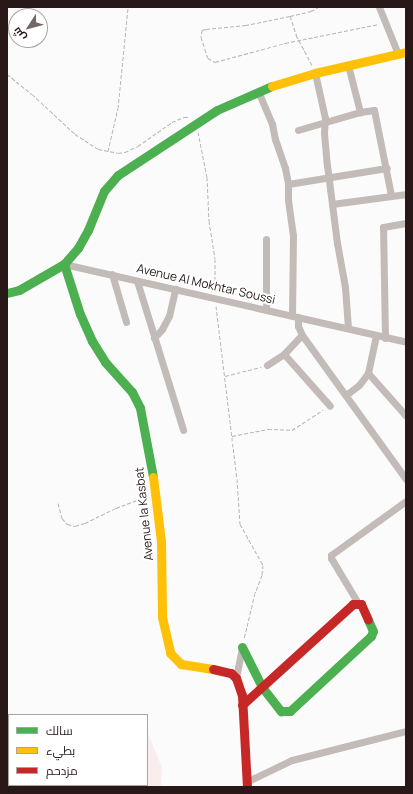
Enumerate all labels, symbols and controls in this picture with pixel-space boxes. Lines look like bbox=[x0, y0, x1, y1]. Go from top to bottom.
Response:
north arrow bbox=[8, 8, 48, 48]
text: ش bbox=[8, 25, 29, 45]
street label: Avenue Al Mokhtar Soussi bbox=[135, 261, 277, 307]
street label: Avenue la Kasbat bbox=[132, 466, 156, 562]
legend bbox=[8, 714, 148, 786]
text: سالك bbox=[46, 722, 73, 739]
text: بطيء bbox=[46, 742, 75, 759]
text: مزدحم bbox=[46, 762, 78, 779]

